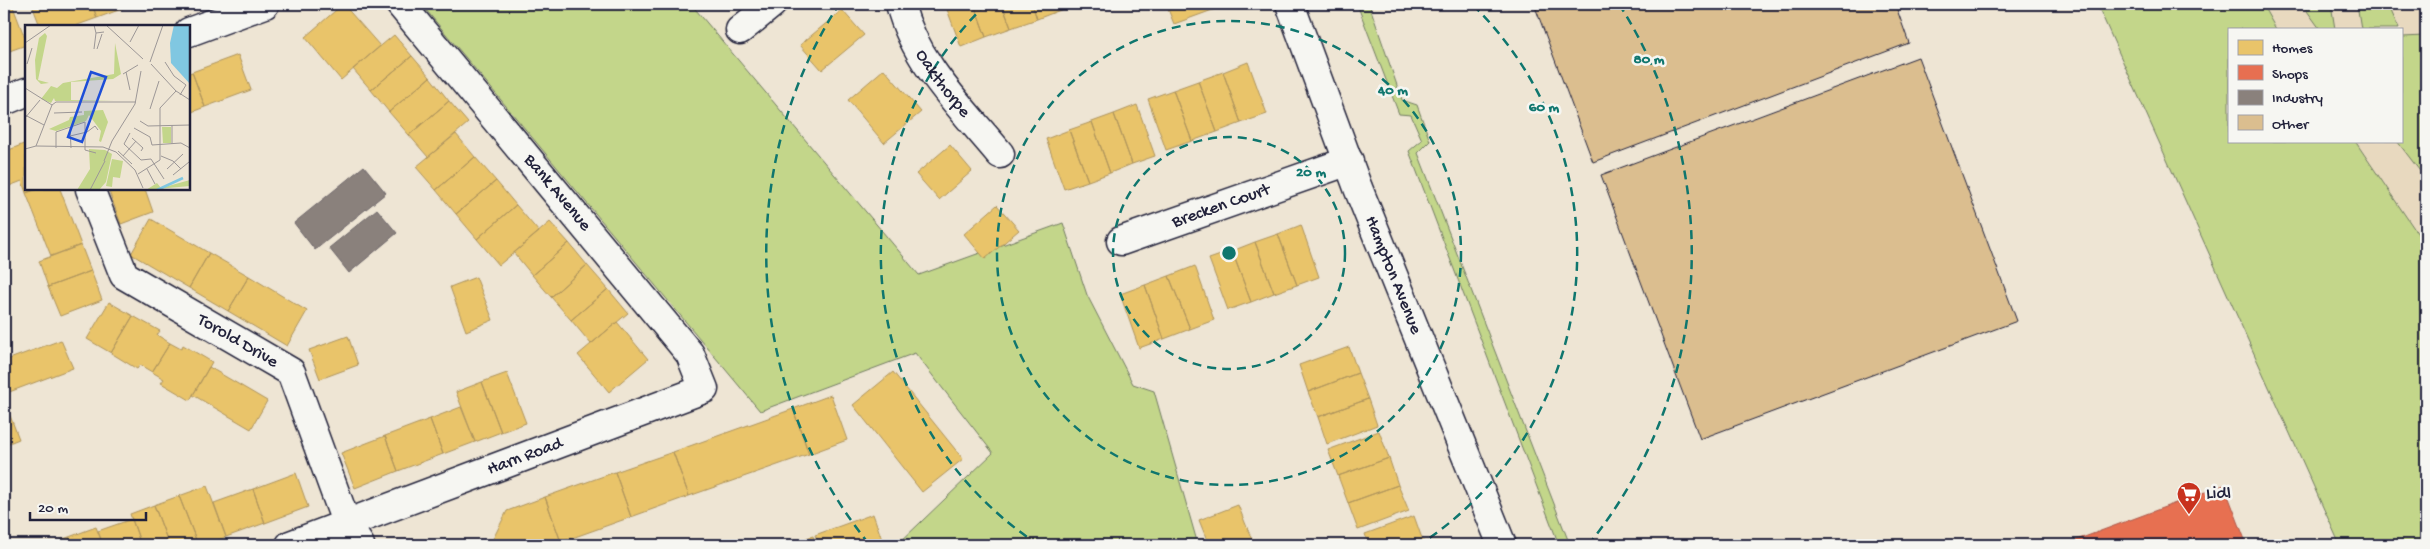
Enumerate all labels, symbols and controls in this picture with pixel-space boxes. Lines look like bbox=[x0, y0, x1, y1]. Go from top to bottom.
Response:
inset map bbox=[25, 25, 190, 190]
legend bbox=[2228, 28, 2402, 142]
text: Homes bbox=[2272, 40, 2313, 58]
street label: Oakthorpe bbox=[910, 46, 975, 123]
text: 80 m bbox=[1634, 51, 1665, 69]
text: Shops bbox=[2272, 66, 2308, 84]
text: 40 m bbox=[1377, 82, 1408, 100]
text: Industry bbox=[2272, 90, 2324, 108]
text: 60 m bbox=[1529, 99, 1560, 117]
text: Other bbox=[2272, 116, 2310, 134]
street label: Bank Avenue bbox=[518, 149, 596, 236]
text: 20 m bbox=[1296, 164, 1326, 182]
street label: Brecken Court bbox=[1168, 178, 1274, 233]
street label: Hampton Avenue bbox=[1360, 213, 1427, 338]
centre of rings bbox=[1220, 244, 1238, 262]
street label: Torold Drive bbox=[193, 309, 283, 373]
street label: Harn Road bbox=[484, 432, 567, 480]
supermarket icon: Lidl bbox=[2176, 481, 2202, 515]
place label: Lidl bbox=[2206, 484, 2231, 505]
scale bar bbox=[30, 489, 146, 521]
text: 20 m bbox=[38, 500, 68, 518]

